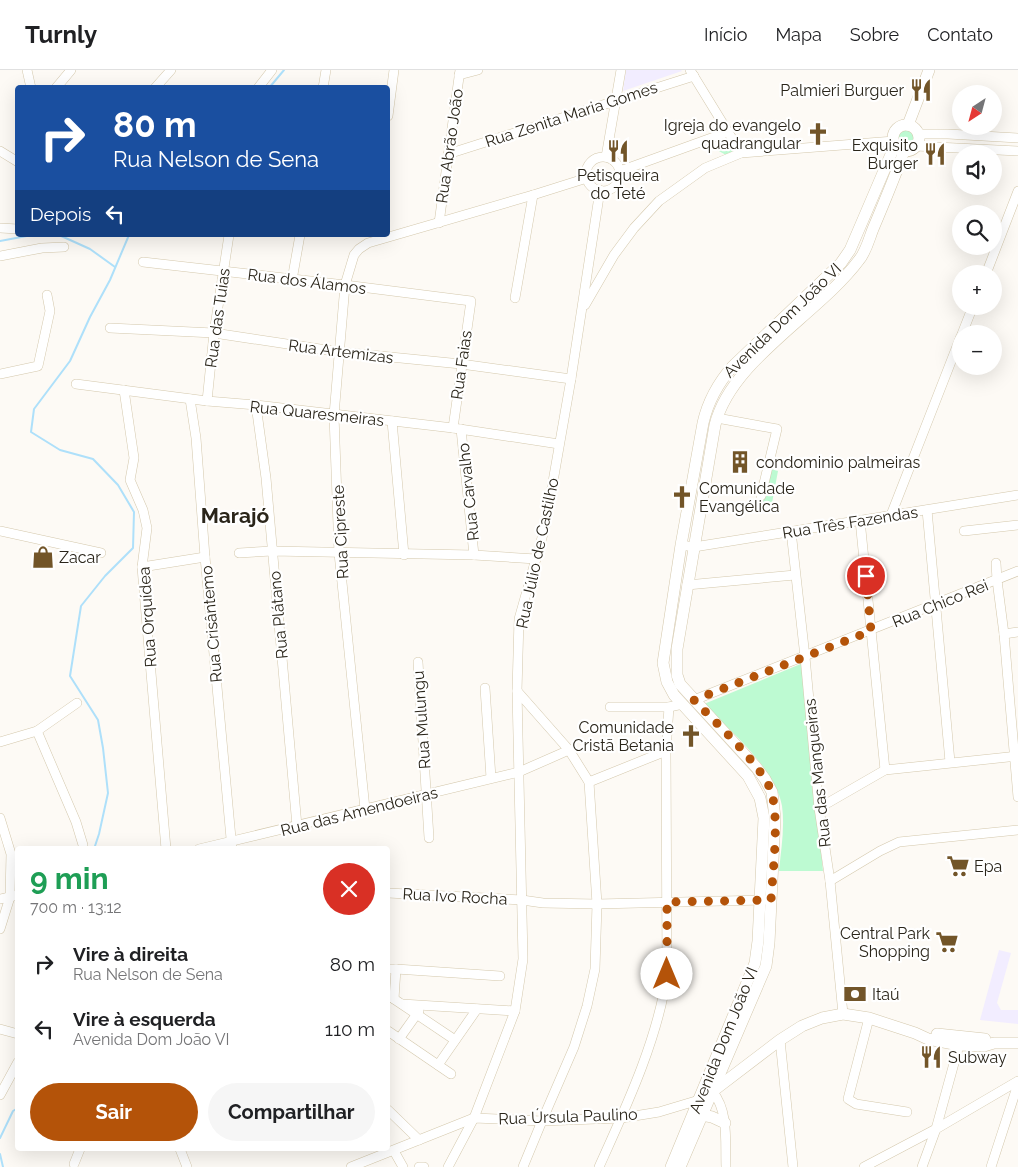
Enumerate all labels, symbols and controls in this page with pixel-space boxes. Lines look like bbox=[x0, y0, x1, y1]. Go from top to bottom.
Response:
text: Turnly bbox=[25, 20, 97, 49]
text: Início bbox=[704, 24, 747, 45]
text: Mapa bbox=[775, 24, 822, 45]
text: Sobre bbox=[850, 24, 899, 45]
text: Contato bbox=[927, 24, 993, 45]
restaurant icon: Palmieri Burguer bbox=[908, 77, 934, 103]
street label: Rua Zenita Maria Gomes bbox=[483, 78, 660, 151]
place label: Palmieri Burguer bbox=[780, 81, 904, 100]
north arrow bbox=[952, 85, 1002, 135]
map controls bbox=[952, 85, 1002, 375]
street label: Rua Abrão João bbox=[432, 88, 467, 205]
text: 80 m bbox=[113, 104, 197, 145]
icon: right bbox=[30, 105, 95, 170]
place label: Igreja do evangelo quadrangular bbox=[664, 116, 801, 153]
church icon: Igreja do evangelo quadrangular bbox=[805, 121, 831, 147]
place label: Exquisito Burger bbox=[852, 136, 918, 173]
restaurant icon: Petisqueira do Teté bbox=[605, 138, 631, 164]
restaurant icon: Exquisito Burger bbox=[922, 141, 948, 167]
button: sound bbox=[952, 145, 1002, 195]
text: Rua Nelson de Sena bbox=[113, 146, 319, 172]
place label: Petisqueira do Teté bbox=[577, 166, 659, 203]
icon: left bbox=[101, 200, 129, 228]
text: Depois bbox=[30, 203, 91, 225]
button: search bbox=[952, 205, 1002, 255]
street label: Avenida Dom João VI bbox=[719, 259, 845, 382]
street label: Rua dos Álamos bbox=[247, 264, 368, 298]
button: + bbox=[952, 265, 1002, 315]
street label: Rua das Tuias bbox=[201, 267, 234, 369]
button: − bbox=[952, 325, 1002, 375]
street label: Rua Faias bbox=[447, 329, 476, 401]
street label: Rua Artemizas bbox=[287, 336, 395, 367]
street label: Rua Quaresmeiras bbox=[249, 397, 385, 430]
street label: Rua Carvalho bbox=[454, 442, 483, 542]
building icon: condominio palmeiras bbox=[727, 449, 753, 475]
place label: condominio palmeiras bbox=[756, 453, 920, 472]
street label: Rua Júlio de Castilho bbox=[512, 476, 563, 630]
place label: Comunidade Evangélica bbox=[699, 479, 795, 516]
church icon: Comunidade Evangélica bbox=[669, 484, 695, 510]
street label: Rua Cipreste bbox=[329, 485, 352, 579]
street label: Rua Três Fazendas bbox=[781, 502, 919, 543]
district label: Marajó bbox=[201, 503, 269, 528]
shop icon: Zacar bbox=[30, 544, 56, 570]
place label: Zacar bbox=[59, 548, 101, 567]
pin bbox=[845, 555, 887, 597]
icon: arrive bbox=[852, 562, 880, 590]
street label: Rua Crisântemo bbox=[197, 565, 226, 683]
street label: Rua Orquídea bbox=[135, 566, 160, 668]
street label: Rua Plátano bbox=[265, 570, 292, 660]
street label: Rua Chico Rei bbox=[889, 576, 991, 631]
street label: Rua Mulungu bbox=[409, 670, 434, 770]
street label: Rua das Mangueiras bbox=[800, 697, 835, 848]
place label: Comunidade Cristã Betania bbox=[572, 718, 674, 755]
church icon: Comunidade Cristã Betania bbox=[678, 723, 704, 749]
street label: Rua das Amendoeiras bbox=[279, 783, 440, 840]
supermarket icon: Epa bbox=[945, 853, 971, 879]
place label: Epa bbox=[974, 857, 1002, 876]
text: 9 min bbox=[30, 861, 109, 896]
button: close bbox=[323, 863, 375, 915]
street label: Rua Ivo Rocha bbox=[402, 884, 508, 909]
text: 700 m · 13:12 bbox=[30, 898, 122, 917]
place label: Central Park Shopping bbox=[840, 924, 931, 961]
supermarket icon: Central Park Shopping bbox=[934, 929, 960, 955]
text: Vire à direita bbox=[73, 943, 188, 965]
position arrow bbox=[640, 947, 692, 999]
icon: right bbox=[30, 950, 58, 978]
text: 80 m bbox=[330, 953, 375, 975]
street label: Avenida Dom João VI bbox=[685, 964, 762, 1116]
text: Rua Nelson de Sena bbox=[73, 965, 223, 984]
bank icon: Itaú bbox=[842, 981, 868, 1007]
place label: Itaú bbox=[872, 985, 899, 1004]
text: Vire à esquerda bbox=[73, 1008, 216, 1030]
icon: left bbox=[30, 1015, 58, 1043]
text: 110 m bbox=[325, 1018, 375, 1040]
text: Avenida Dom João VI bbox=[73, 1030, 230, 1049]
restaurant icon: Subway bbox=[918, 1044, 944, 1070]
place label: Subway bbox=[948, 1048, 1007, 1067]
button: Sair bbox=[30, 1083, 198, 1141]
button: Compartilhar bbox=[208, 1083, 375, 1141]
street label: Rua Úrsula Paulino bbox=[498, 1104, 638, 1128]

